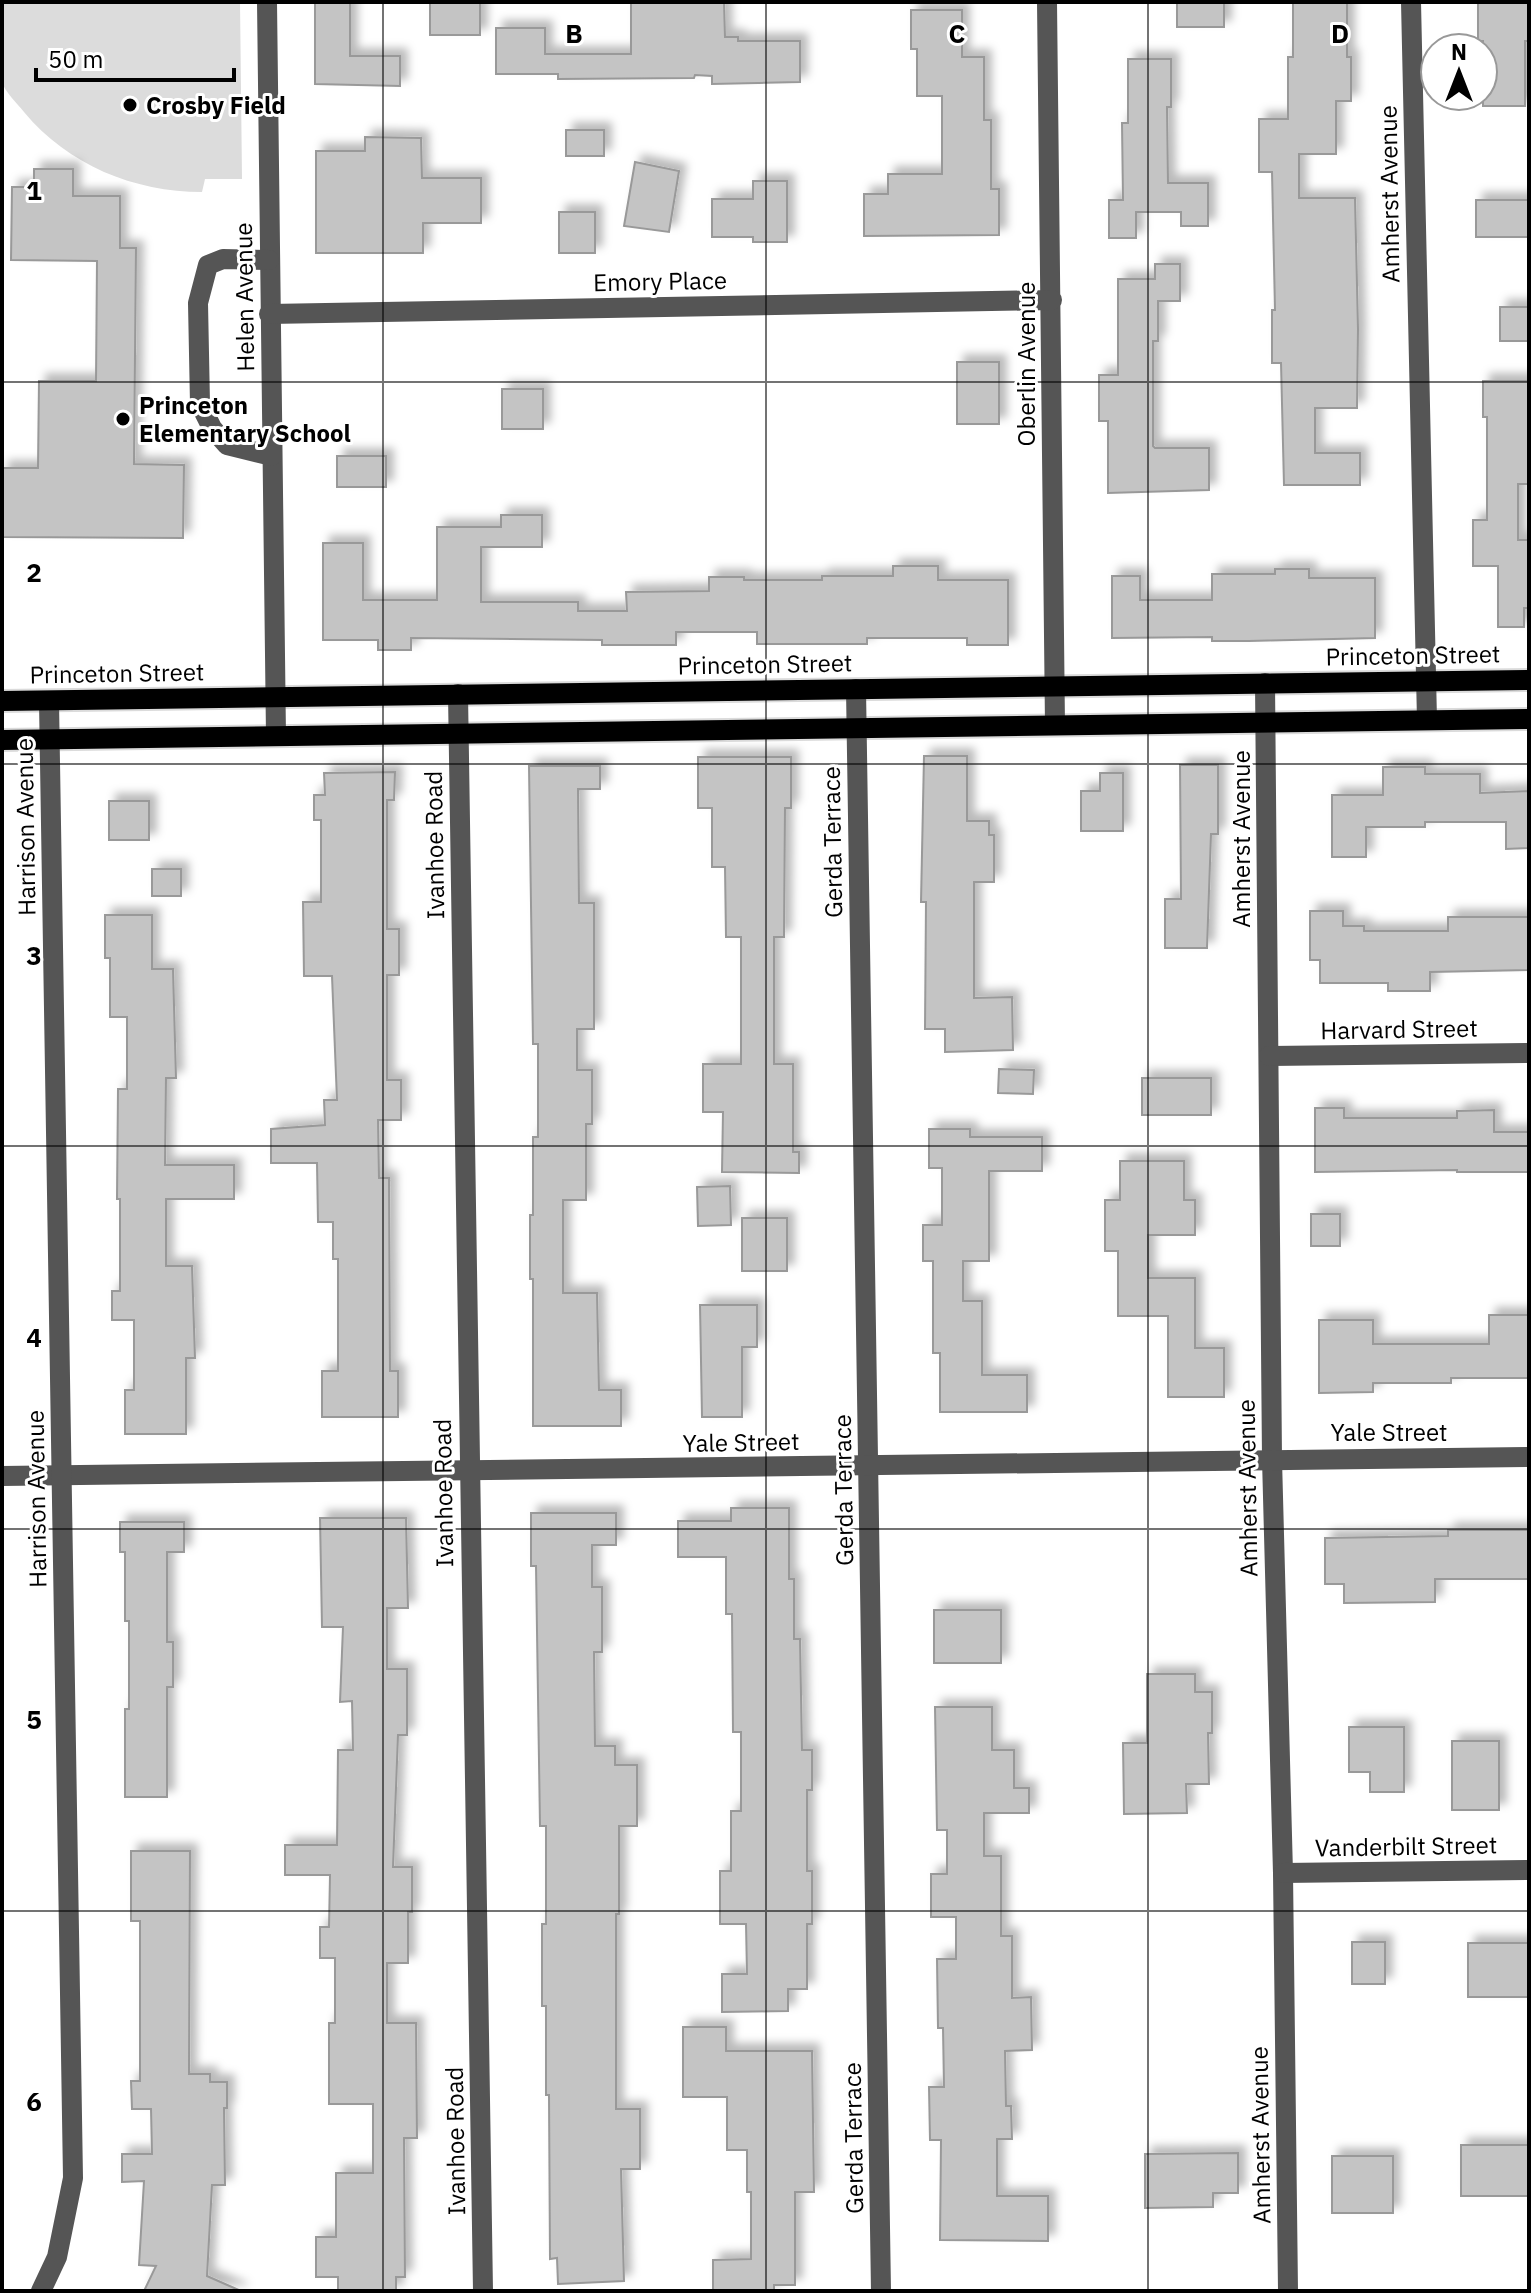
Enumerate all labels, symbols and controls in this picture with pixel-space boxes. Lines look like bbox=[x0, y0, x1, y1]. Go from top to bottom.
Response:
text: B bbox=[565, 16, 583, 50]
text: C bbox=[949, 16, 966, 50]
text: D bbox=[1331, 16, 1349, 50]
scale bar bbox=[36, 32, 234, 82]
north arrow bbox=[1419, 32, 1499, 112]
text: N bbox=[1451, 37, 1467, 66]
text: 50 m bbox=[48, 43, 103, 75]
place label: Crosby Field bbox=[146, 89, 286, 121]
marker: Crosby Field bbox=[121, 96, 139, 114]
street label: Amherst Avenue bbox=[1371, 105, 1407, 283]
text: 1 bbox=[26, 173, 42, 207]
street label: Helen Avenue bbox=[227, 222, 261, 372]
street label: Emory Place bbox=[593, 264, 727, 298]
street label: Oberlin Avenue bbox=[1010, 282, 1042, 446]
place label: Princeton Elementary School bbox=[139, 389, 351, 449]
marker: Princeton Elementary School bbox=[114, 410, 132, 428]
text: 2 bbox=[26, 555, 42, 589]
street label: Princeton Street bbox=[1325, 637, 1501, 673]
street label: Princeton Street bbox=[677, 646, 853, 682]
street label: Princeton Street bbox=[29, 655, 205, 691]
street label: Harrison Avenue bbox=[7, 738, 43, 916]
street label: Amherst Avenue bbox=[1225, 750, 1257, 928]
street label: Gerda Terrace bbox=[815, 766, 849, 918]
street label: Ivanhoe Road bbox=[417, 770, 451, 920]
text: 3 bbox=[26, 938, 42, 972]
street label: Harvard Street bbox=[1320, 1012, 1478, 1046]
text: 4 bbox=[26, 1320, 42, 1354]
street label: Amherst Avenue bbox=[1229, 1399, 1265, 1577]
street label: Harrison Avenue bbox=[18, 1410, 54, 1588]
street label: Gerda Terrace bbox=[826, 1414, 860, 1566]
street label: Yale Street bbox=[1330, 1416, 1448, 1448]
street label: Ivanhoe Road bbox=[426, 1418, 460, 1568]
street label: Yale Street bbox=[682, 1425, 800, 1459]
text: 5 bbox=[26, 1702, 42, 1736]
street label: Vanderbilt Street bbox=[1314, 1828, 1498, 1864]
street label: Amherst Avenue bbox=[1242, 2046, 1278, 2224]
street label: Gerda Terrace bbox=[836, 2062, 870, 2214]
street label: Ivanhoe Road bbox=[438, 2066, 472, 2216]
text: 6 bbox=[26, 2084, 42, 2118]

